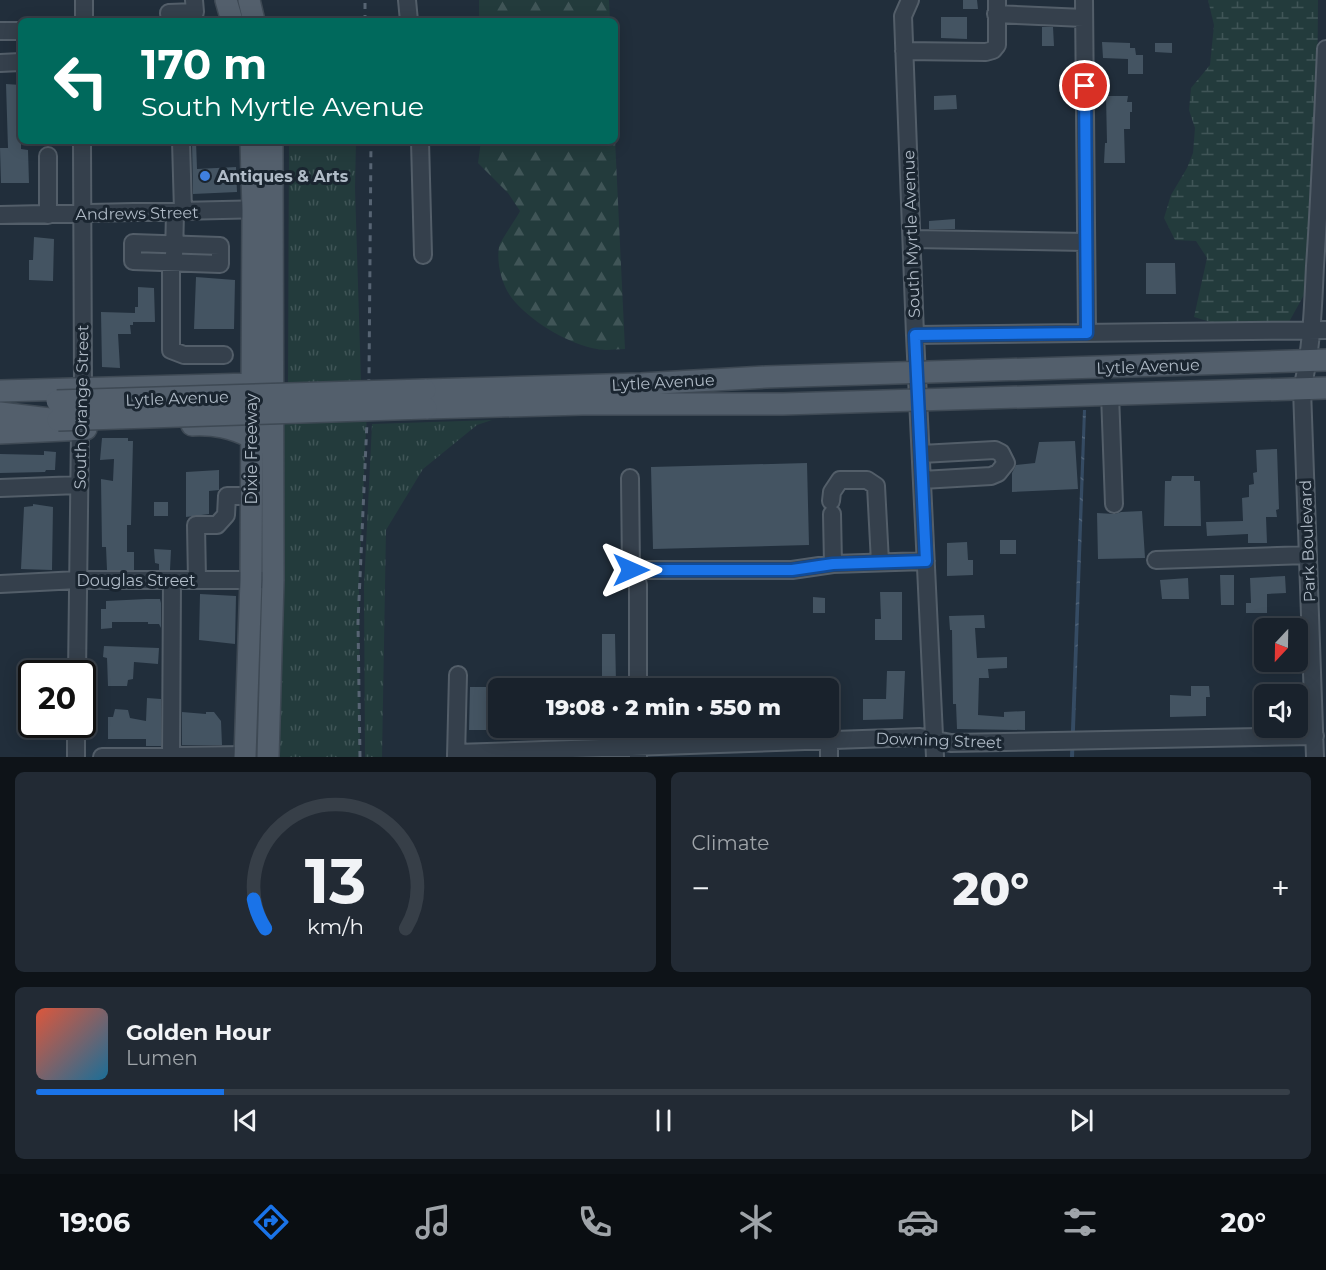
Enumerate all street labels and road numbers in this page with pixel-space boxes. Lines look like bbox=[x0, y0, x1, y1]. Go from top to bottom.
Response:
street label: South Myrtle Avenue bbox=[899, 150, 924, 318]
street label: Andrews Street bbox=[75, 203, 199, 224]
street label: South Orange Street bbox=[71, 324, 92, 490]
street label: Lytle Avenue bbox=[1096, 355, 1200, 378]
street label: Lytle Avenue bbox=[611, 370, 715, 395]
street label: Lytle Avenue bbox=[125, 387, 229, 410]
street label: Dixie Freeway bbox=[242, 393, 261, 505]
street label: Park Boulevard bbox=[1296, 480, 1319, 602]
street label: Douglas Street bbox=[76, 571, 196, 590]
street label: Downing Street bbox=[875, 729, 1003, 752]

